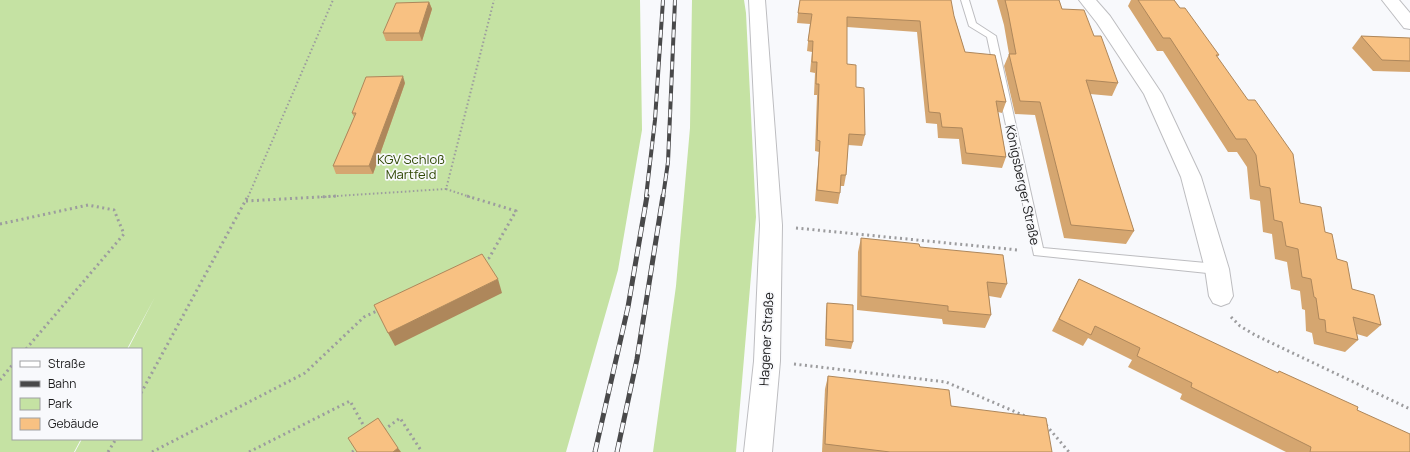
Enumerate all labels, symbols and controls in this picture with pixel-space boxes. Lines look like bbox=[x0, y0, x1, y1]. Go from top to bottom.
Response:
street label: Königsberger Straße bbox=[1001, 123, 1045, 247]
park label: KGV Schloß Martfeld bbox=[377, 150, 445, 183]
street label: Hagener Straße bbox=[755, 291, 777, 386]
legend bbox=[12, 348, 142, 440]
text: Straße bbox=[48, 355, 85, 372]
text: Bahn bbox=[48, 375, 76, 392]
text: Park bbox=[48, 395, 73, 412]
text: Gebäude bbox=[48, 415, 99, 432]

